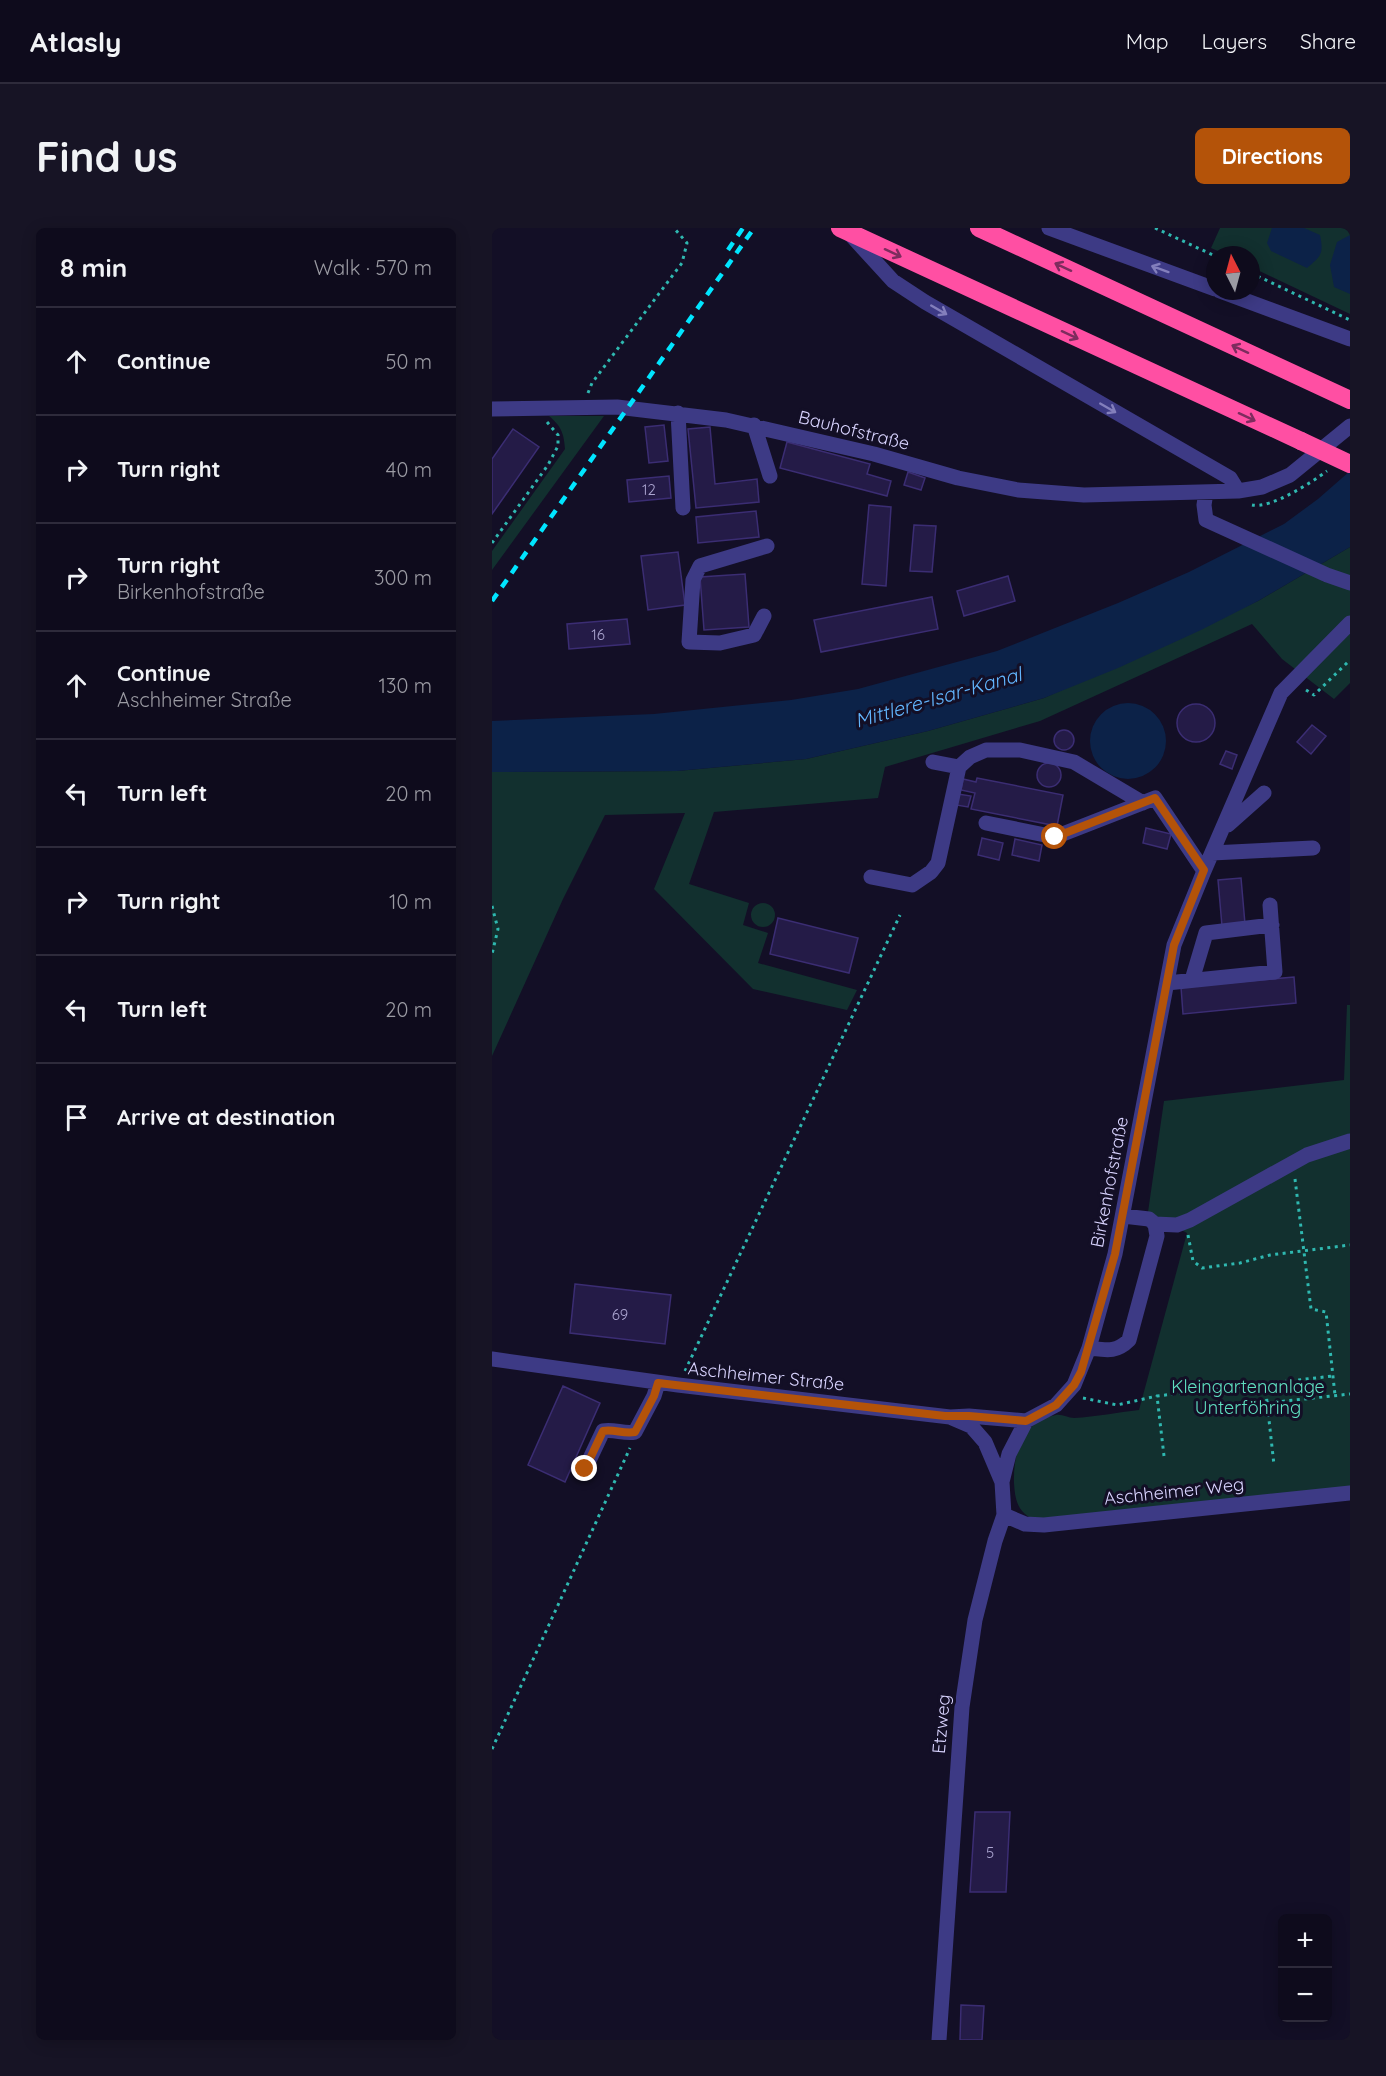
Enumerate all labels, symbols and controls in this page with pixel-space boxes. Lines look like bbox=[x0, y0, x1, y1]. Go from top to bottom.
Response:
text: Atlasly bbox=[30, 24, 121, 59]
text: Map bbox=[1126, 28, 1169, 54]
text: Layers bbox=[1202, 28, 1267, 54]
text: Share bbox=[1300, 28, 1356, 54]
button: Directions bbox=[1195, 128, 1350, 184]
text: Find us bbox=[36, 130, 178, 183]
north arrow bbox=[1206, 246, 1260, 300]
one-way arrow bbox=[884, 248, 902, 260]
text: 8 min bbox=[60, 251, 127, 284]
text: Walk · 570 m bbox=[314, 255, 432, 280]
one-way arrow bbox=[1054, 260, 1072, 272]
one-way arrow bbox=[1151, 263, 1170, 274]
one-way arrow bbox=[930, 304, 947, 316]
one-way arrow bbox=[1061, 330, 1079, 342]
one-way arrow bbox=[1231, 342, 1249, 354]
icon: ahead bbox=[60, 345, 93, 378]
text: Continue bbox=[117, 347, 211, 375]
text: 50 m bbox=[386, 349, 432, 374]
one-way arrow bbox=[1099, 402, 1116, 414]
street label: Bauhofstraße bbox=[796, 405, 912, 455]
one-way arrow bbox=[1238, 411, 1256, 423]
icon: right bbox=[60, 453, 93, 486]
text: Turn right bbox=[117, 455, 221, 483]
text: 40 m bbox=[386, 457, 432, 482]
house number: 12 bbox=[642, 480, 656, 499]
text: Turn right bbox=[117, 551, 221, 579]
icon: right bbox=[60, 561, 93, 594]
text: 300 m bbox=[374, 565, 432, 590]
text: Birkenhofstraße bbox=[117, 579, 265, 604]
house number: 16 bbox=[591, 625, 605, 644]
text: Continue bbox=[117, 659, 211, 687]
water label: Mittlere-Isar-Kanal bbox=[852, 661, 1027, 733]
icon: ahead bbox=[60, 669, 93, 702]
text: 130 m bbox=[379, 673, 432, 698]
text: Aschheimer Straße bbox=[117, 687, 292, 712]
icon: left bbox=[60, 777, 93, 810]
text: Turn left bbox=[117, 779, 207, 807]
text: 20 m bbox=[385, 781, 432, 806]
route start bbox=[1041, 823, 1067, 849]
icon: right bbox=[60, 885, 93, 918]
text: Turn right bbox=[117, 887, 221, 915]
text: 10 m bbox=[389, 889, 432, 914]
icon: left bbox=[60, 993, 93, 1026]
text: Turn left bbox=[117, 995, 207, 1023]
text: 20 m bbox=[385, 997, 432, 1022]
icon: arrive bbox=[60, 1101, 93, 1134]
text: Arrive at destination bbox=[117, 1103, 335, 1131]
street label: Birkenhofstraße bbox=[1085, 1114, 1133, 1250]
house number: 69 bbox=[612, 1305, 628, 1324]
street label: Aschheimer Straße bbox=[687, 1356, 845, 1396]
park label: Kleingartenanlage Unterföhring bbox=[1171, 1375, 1325, 1419]
route end bbox=[571, 1455, 597, 1481]
street label: Aschheimer Weg bbox=[1103, 1472, 1245, 1510]
street label: Etzweg bbox=[927, 1693, 955, 1755]
house number: 5 bbox=[986, 1843, 994, 1862]
map controls bbox=[1278, 1914, 1332, 2022]
button: + bbox=[1278, 1914, 1332, 1968]
button: − bbox=[1278, 1968, 1332, 2022]

